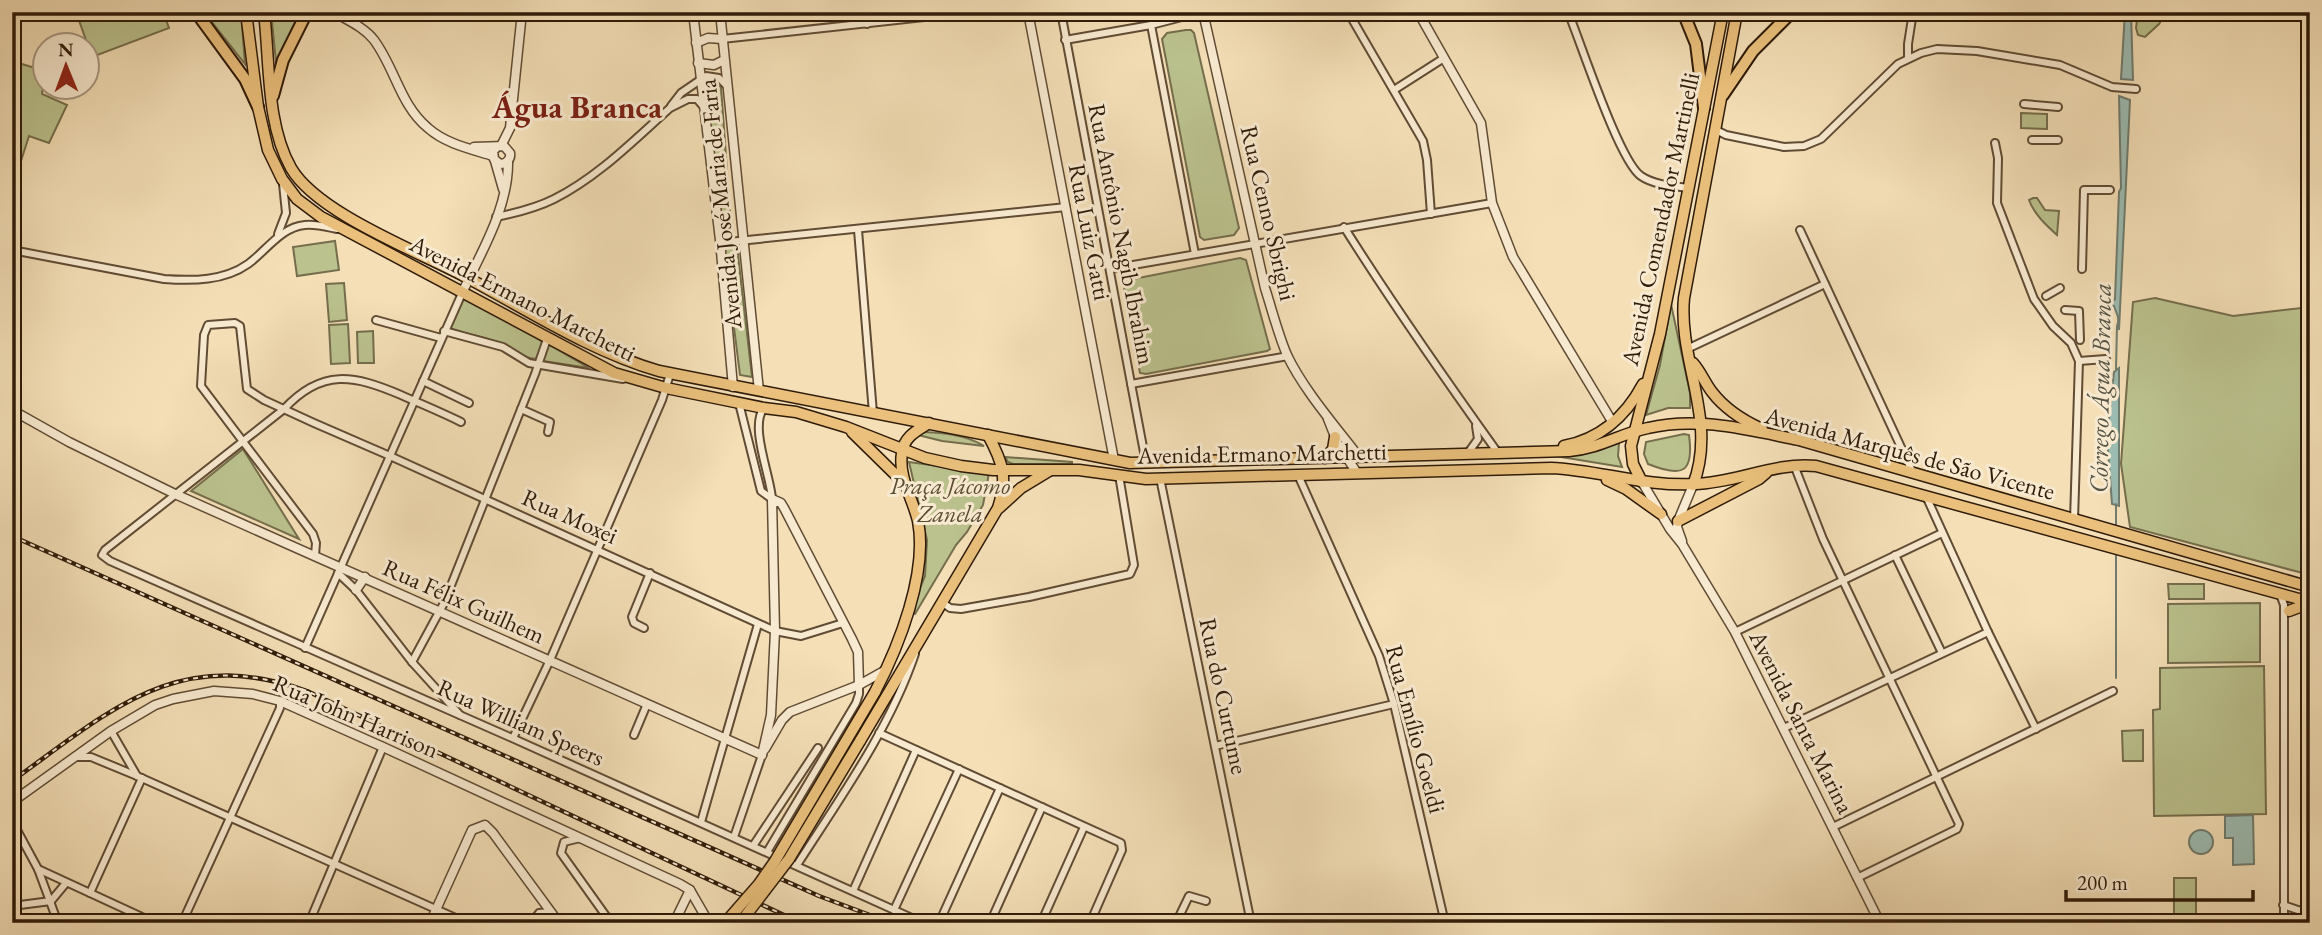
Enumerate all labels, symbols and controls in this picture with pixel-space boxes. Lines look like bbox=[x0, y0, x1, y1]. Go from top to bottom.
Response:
north arrow bbox=[32, 32, 102, 102]
text: N bbox=[58, 37, 74, 62]
street label: Avenida Comendador Martinelli bbox=[1614, 69, 1706, 369]
street label: Avenida José Maria de Faria bbox=[691, 77, 749, 331]
district label: Água Branca bbox=[491, 86, 663, 128]
street label: Rua Antônio Nagib Ibrahim bbox=[1081, 101, 1163, 367]
street label: Rua Cenno Sbrighi bbox=[1234, 122, 1304, 304]
street label: Rua Luiz Gatti bbox=[1062, 161, 1118, 303]
street label: Avenida Ermano Marchetti bbox=[404, 227, 641, 369]
water label: Córrego Água Branca bbox=[2081, 283, 2119, 493]
street label: Avenida Marquês de São Vicente bbox=[1761, 399, 2058, 507]
street label: Avenida Ermano Marchetti bbox=[1136, 435, 1387, 471]
park label: Praça Jácomo Zanela bbox=[890, 470, 1010, 529]
street label: Rua Moxei bbox=[517, 481, 623, 551]
street label: Rua Félix Guilhem bbox=[378, 551, 550, 651]
street label: Rua do Curtume bbox=[1192, 615, 1256, 777]
street label: Avenida Santa Marina bbox=[1742, 624, 1862, 819]
street label: Rua Emílio Goeldi bbox=[1379, 641, 1453, 817]
street label: Rua John Harrison bbox=[269, 667, 444, 765]
street label: Rua William Speers bbox=[433, 671, 609, 773]
scale bar bbox=[2066, 858, 2254, 902]
text: 200 m bbox=[2077, 869, 2128, 896]

